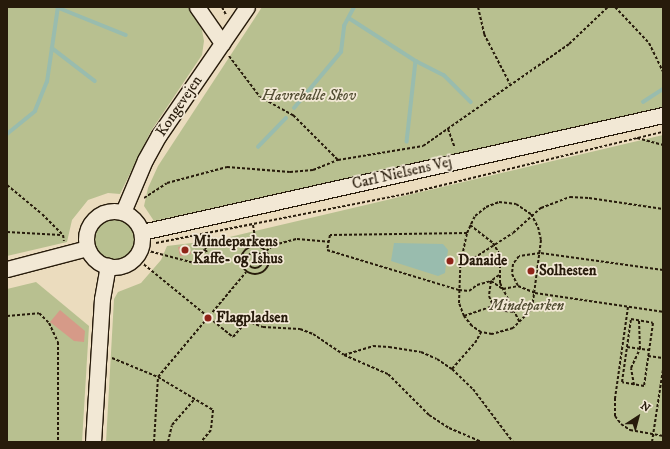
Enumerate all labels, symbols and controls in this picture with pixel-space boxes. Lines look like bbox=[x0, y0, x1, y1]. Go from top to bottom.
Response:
street label: Kongevejen bbox=[152, 72, 206, 140]
park label: Havreballe Skov bbox=[262, 87, 356, 105]
street label: Carl Nielsens Vej bbox=[350, 153, 454, 193]
place label: Mindeparkens Kaffe- og Ishus bbox=[193, 232, 283, 267]
marker: Mindeparkens Kaffe- og Ishus bbox=[180, 245, 190, 255]
place label: Danaide bbox=[458, 252, 507, 270]
marker: Danaide bbox=[445, 256, 455, 266]
place label: Solhesten bbox=[539, 262, 596, 280]
marker: Solhesten bbox=[526, 266, 536, 276]
park label: Mindeparken bbox=[490, 297, 564, 315]
place label: Flagpladsen bbox=[216, 309, 288, 327]
marker: Flagpladsen bbox=[203, 313, 213, 323]
north arrow bbox=[618, 397, 658, 437]
text: N bbox=[637, 399, 653, 416]

